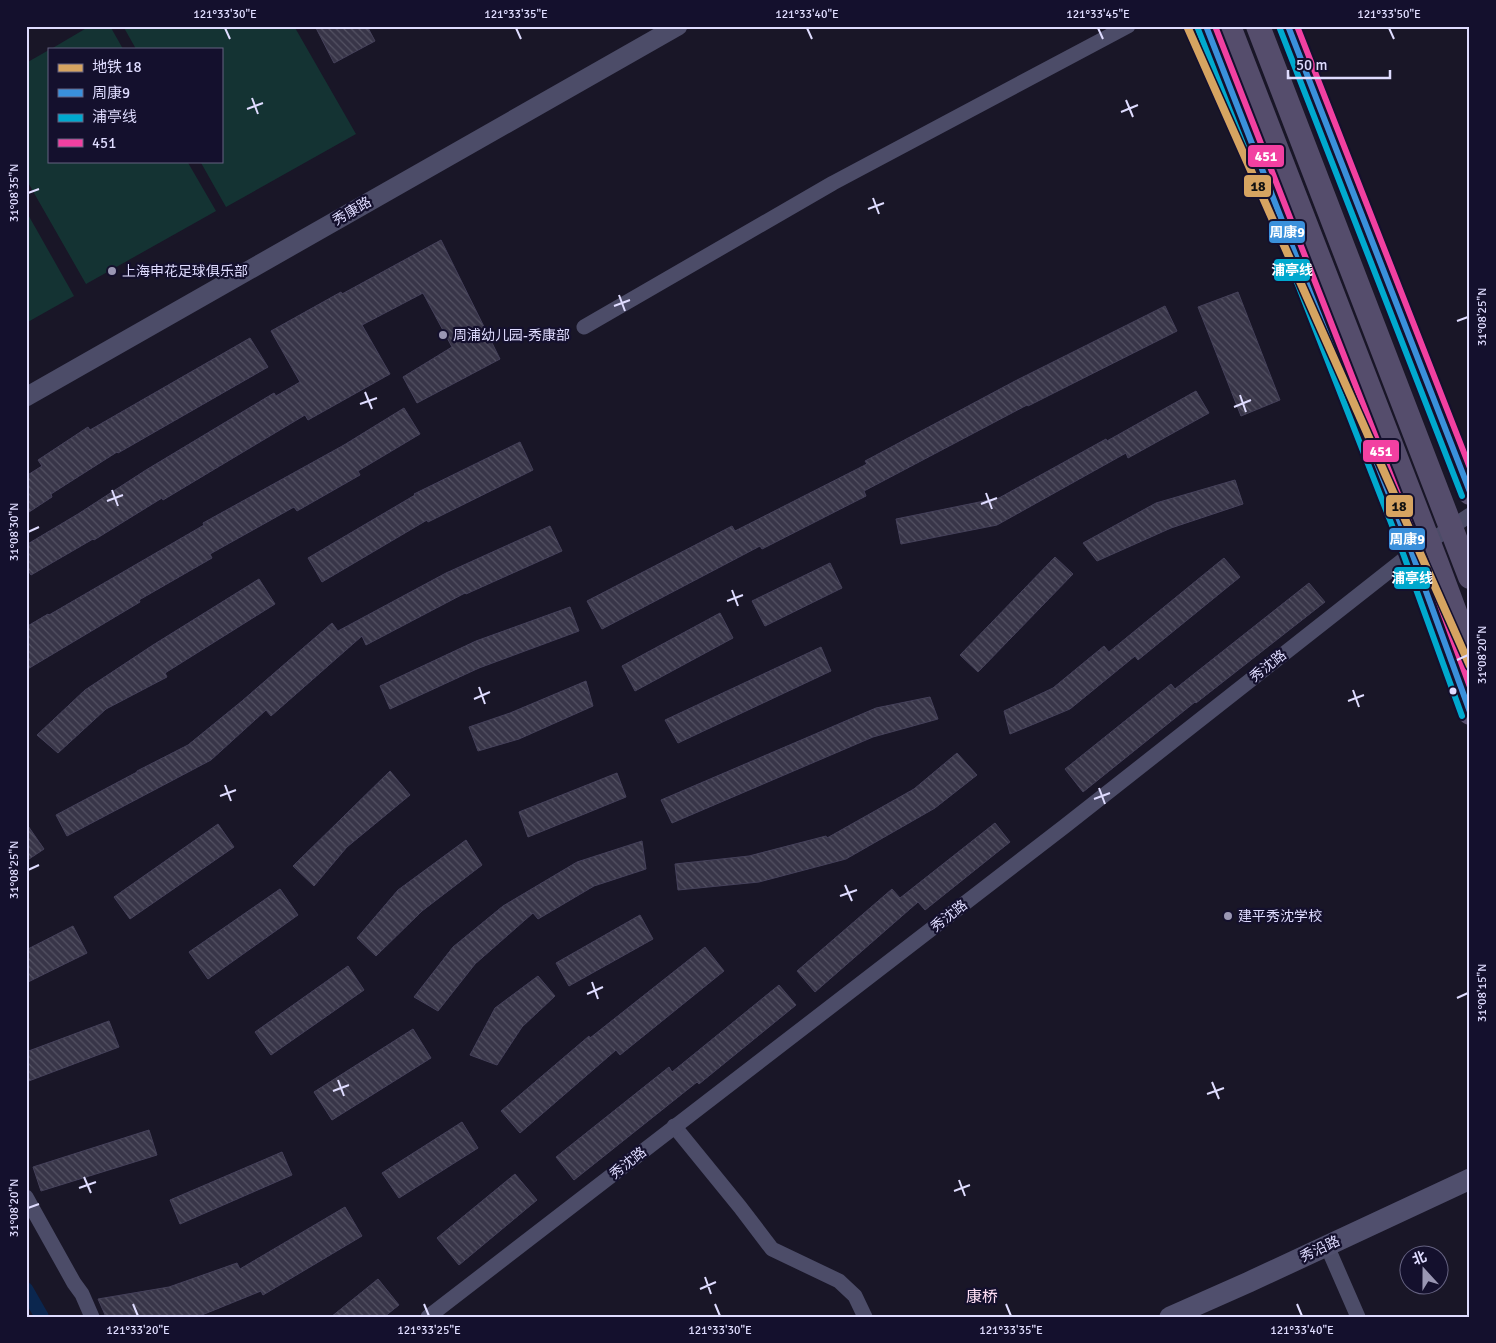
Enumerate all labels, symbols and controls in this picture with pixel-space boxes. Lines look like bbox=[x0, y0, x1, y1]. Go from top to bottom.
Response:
text: 121°33'30"E bbox=[193, 7, 257, 22]
text: 121°33'35"E bbox=[484, 7, 548, 22]
text: 121°33'40"E bbox=[775, 7, 839, 22]
text: 121°33'45"E bbox=[1066, 7, 1130, 22]
text: 121°33'50"E bbox=[1357, 7, 1421, 22]
legend bbox=[48, 48, 222, 162]
scale bar bbox=[1288, 48, 1391, 80]
text: 50 m bbox=[1296, 56, 1327, 74]
text: 地铁 18 bbox=[92, 58, 142, 76]
text: 周康9 bbox=[92, 84, 130, 102]
text: 浦亭线 bbox=[92, 108, 137, 126]
text: 451 bbox=[92, 134, 116, 152]
line badge: 451 bbox=[1247, 144, 1285, 168]
text: 451 bbox=[1255, 148, 1278, 165]
text: 31°08'35"N bbox=[7, 164, 22, 222]
line badge: 18 bbox=[1243, 174, 1272, 198]
text: 18 bbox=[1250, 178, 1266, 195]
street label: 秀康路 bbox=[330, 193, 374, 229]
line badge: 周康9 bbox=[1268, 220, 1306, 244]
text: 周康9 bbox=[1269, 224, 1305, 241]
line badge: 浦亭线 bbox=[1273, 258, 1311, 282]
text: 浦亭线 bbox=[1271, 262, 1313, 279]
place label: 上海申花足球俱乐部 bbox=[122, 263, 248, 280]
marker: 上海申花足球俱乐部 bbox=[106, 265, 118, 277]
text: 31°08'25"N bbox=[1475, 288, 1490, 346]
place label: 周浦幼儿园-秀康部 bbox=[453, 327, 570, 344]
marker: 周浦幼儿园-秀康部 bbox=[437, 329, 449, 341]
line badge: 451 bbox=[1362, 439, 1400, 463]
text: 451 bbox=[1370, 443, 1393, 460]
line badge: 18 bbox=[1385, 494, 1414, 518]
text: 18 bbox=[1391, 498, 1407, 515]
text: 31°08'30"N bbox=[7, 503, 22, 561]
line badge: 周康9 bbox=[1388, 527, 1426, 551]
text: 周康9 bbox=[1389, 531, 1425, 548]
line badge: 浦亭线 bbox=[1393, 566, 1431, 590]
text: 浦亭线 bbox=[1391, 570, 1433, 587]
text: 31°08'20"N bbox=[1475, 626, 1490, 684]
street label: 秀沈路 bbox=[1246, 646, 1290, 686]
unlabelled marker bbox=[1448, 686, 1458, 696]
text: 31°08'25"N bbox=[7, 841, 22, 899]
street label: 秀沈路 bbox=[927, 896, 971, 936]
place label: 建平秀沈学校 bbox=[1238, 908, 1322, 925]
marker: 建平秀沈学校 bbox=[1222, 910, 1234, 922]
text: 31°08'15"N bbox=[1475, 964, 1490, 1022]
street label: 秀沈路 bbox=[606, 1143, 650, 1183]
text: 31°08'20"N bbox=[7, 1179, 22, 1237]
street label: 秀沿路 bbox=[1297, 1232, 1343, 1266]
north arrow bbox=[1398, 1246, 1448, 1296]
text: 北 bbox=[1410, 1248, 1429, 1269]
district label: 康桥 bbox=[966, 1287, 998, 1307]
text: 121°33'20"E bbox=[106, 1323, 170, 1338]
text: 121°33'25"E bbox=[397, 1323, 461, 1338]
text: 121°33'30"E bbox=[688, 1323, 752, 1338]
text: 121°33'35"E bbox=[979, 1323, 1043, 1338]
text: 121°33'40"E bbox=[1270, 1323, 1334, 1338]

